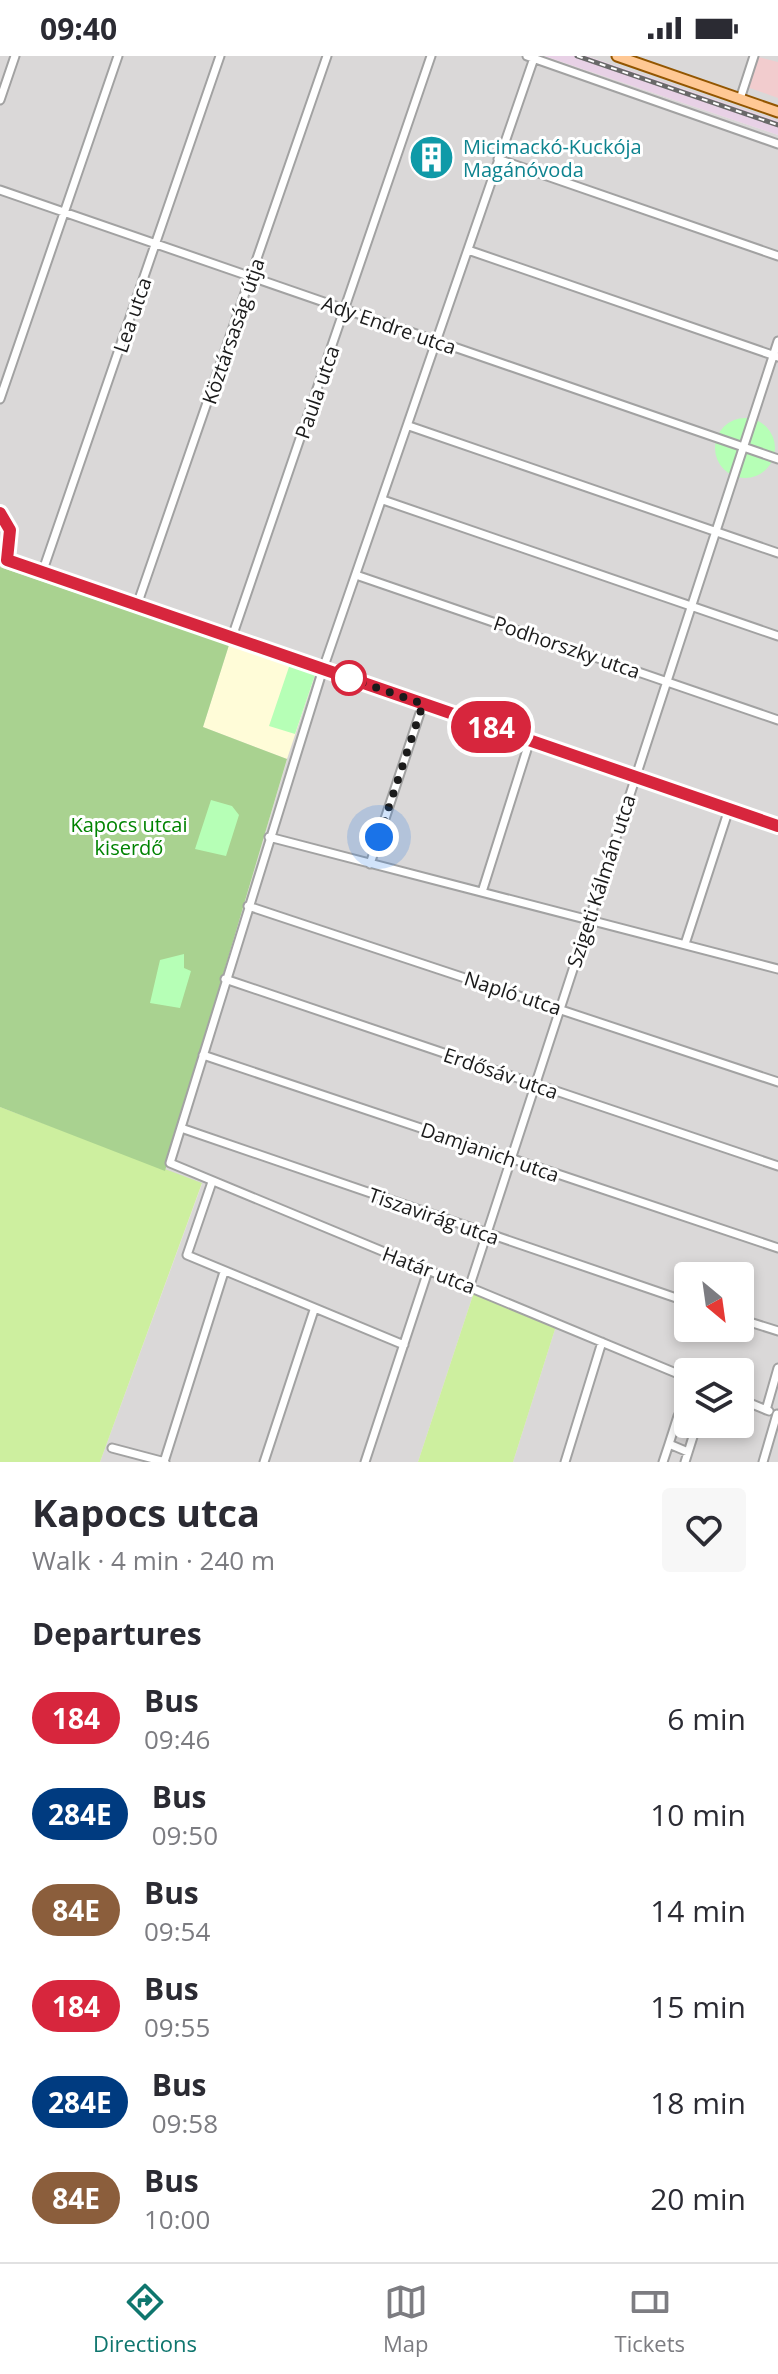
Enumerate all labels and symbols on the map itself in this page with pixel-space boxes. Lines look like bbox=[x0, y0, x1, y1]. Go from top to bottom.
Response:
place label: Micimackó-Kuckója Magánóvoda bbox=[463, 133, 642, 183]
building icon: Micimackó-Kuckója Magánóvoda bbox=[408, 134, 456, 182]
street label: Köztársaság útja bbox=[195, 254, 271, 408]
street label: Lea utca bbox=[107, 274, 157, 356]
street label: Ady Endre utca bbox=[318, 289, 460, 361]
street label: Paula utca bbox=[288, 342, 346, 442]
street label: Podhorszky utca bbox=[490, 609, 644, 685]
unlabelled marker bbox=[332, 661, 366, 695]
line badge: 184 bbox=[445, 701, 537, 753]
street label: Szigeti Kálmán utca bbox=[560, 791, 642, 971]
park label: Kapocs utcai kiserdő bbox=[70, 811, 188, 861]
your location bbox=[359, 817, 399, 857]
street label: Napló utca bbox=[461, 965, 565, 1021]
street label: Erdősáv utca bbox=[440, 1041, 562, 1105]
street label: Damjanich utca bbox=[417, 1116, 563, 1188]
street label: Tiszavirág utca bbox=[365, 1181, 503, 1251]
street label: Határ utca bbox=[379, 1240, 479, 1300]
north arrow bbox=[674, 1262, 754, 1342]

